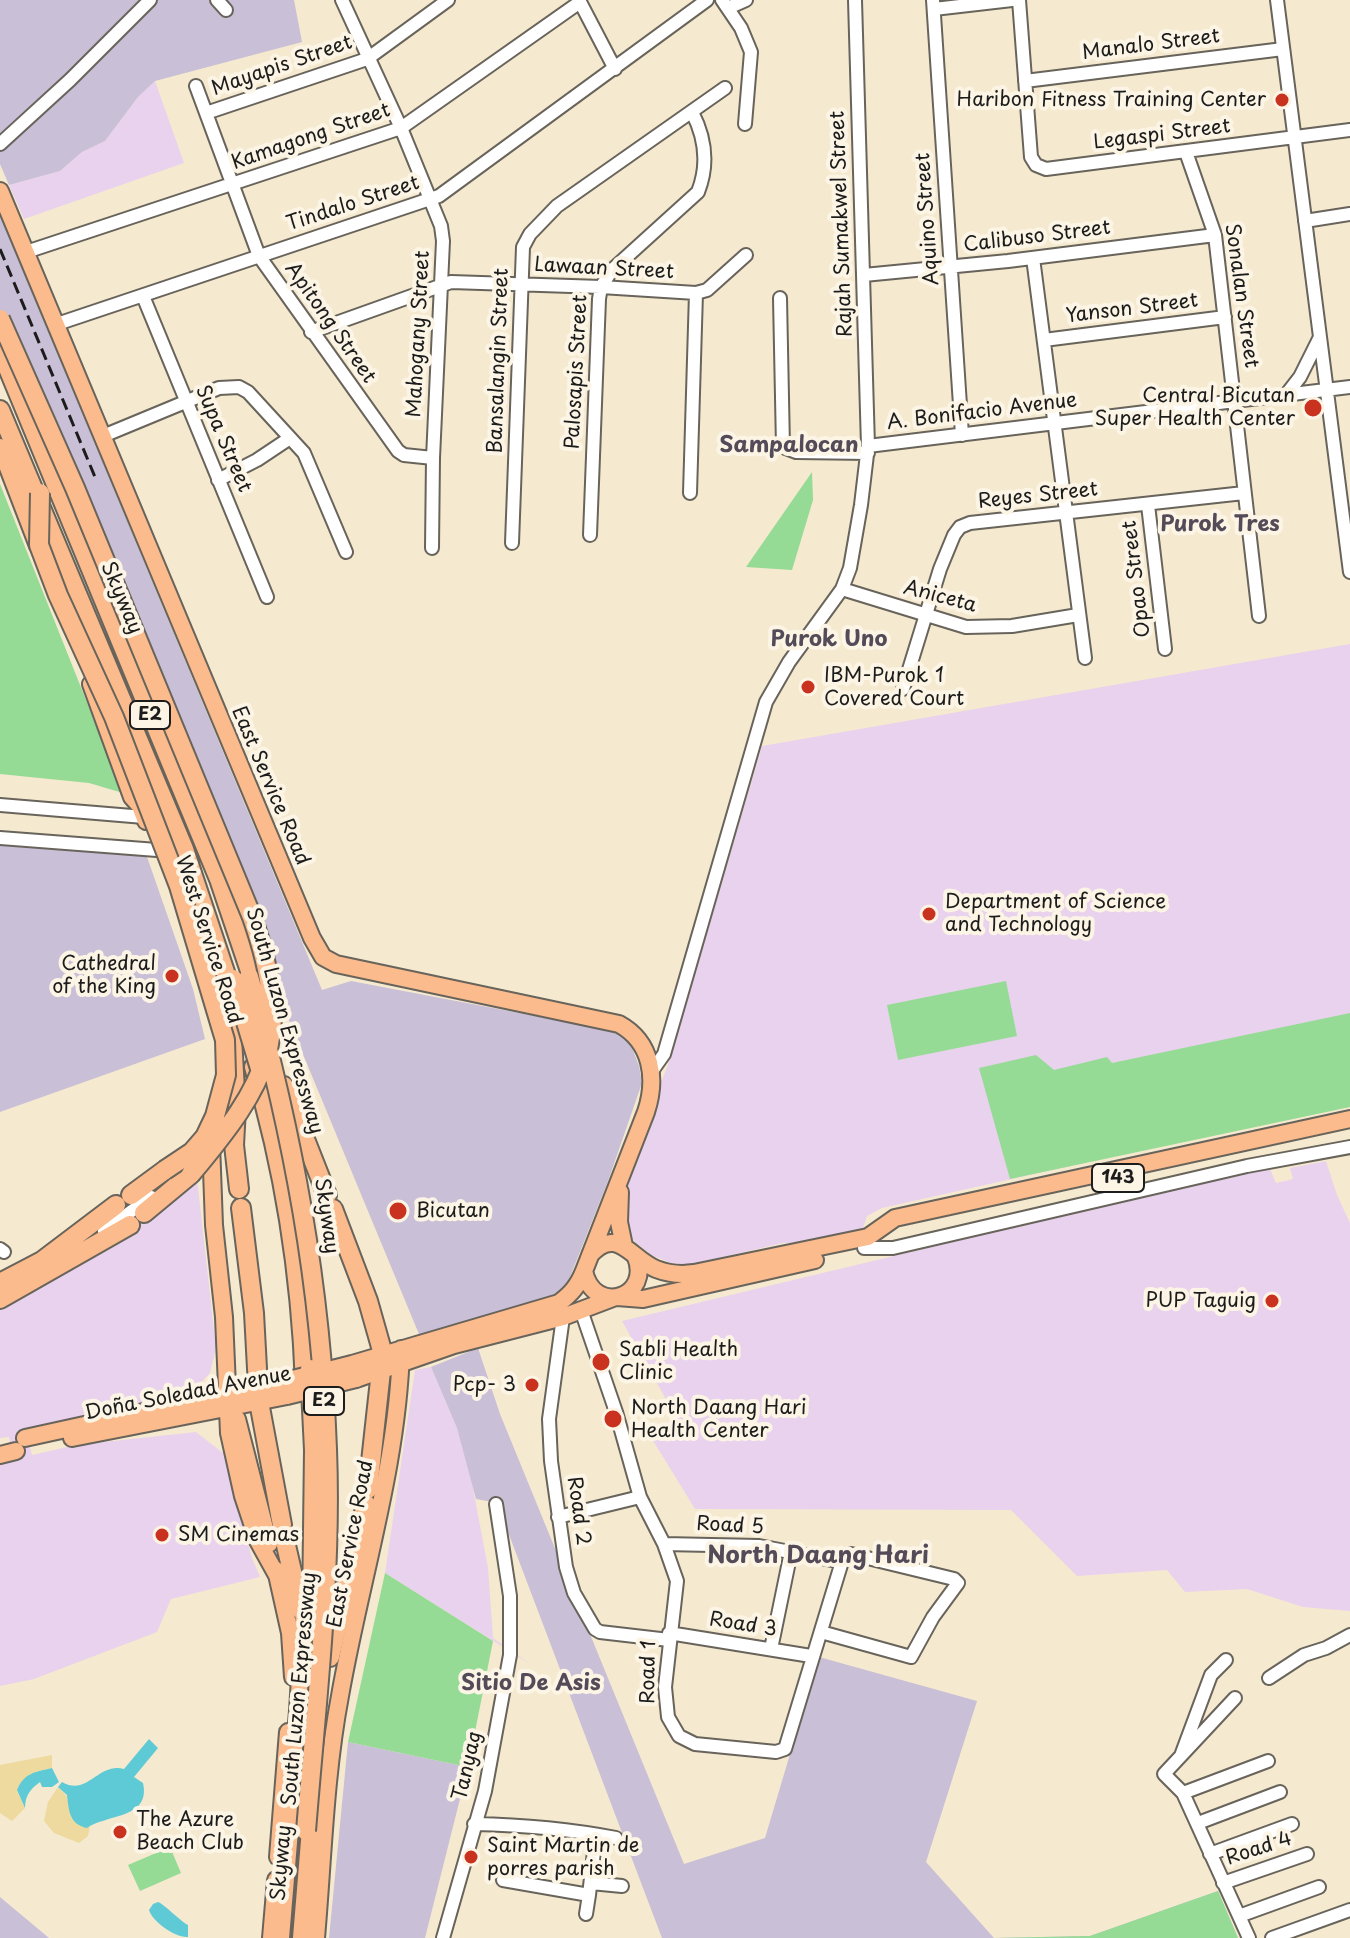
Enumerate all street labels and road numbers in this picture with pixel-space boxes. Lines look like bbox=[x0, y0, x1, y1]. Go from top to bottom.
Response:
street label: Manalo Street bbox=[1081, 25, 1221, 65]
street label: Mayapis Street bbox=[209, 31, 355, 101]
street label: Kamagong Street bbox=[228, 99, 394, 175]
street label: Rajah Sumakwel Street bbox=[826, 110, 858, 338]
street label: Legaspi Street bbox=[1092, 115, 1232, 155]
street label: Aquino Street bbox=[911, 152, 945, 286]
street label: Tindalo Street bbox=[284, 171, 422, 237]
street label: Calibuso Street bbox=[962, 216, 1112, 258]
street label: Sonalan Street bbox=[1219, 222, 1263, 370]
street label: Mahogany Street bbox=[403, 250, 435, 418]
street label: Lawaan Street bbox=[533, 253, 675, 285]
street label: Apitong Street bbox=[279, 258, 381, 388]
street label: Bansalangin Street bbox=[484, 268, 514, 454]
street label: Yanson Street bbox=[1065, 289, 1199, 329]
street label: Palosapis Street bbox=[561, 294, 593, 450]
street label: Supa Street bbox=[190, 382, 256, 496]
street label: A. Bonifacio Avenue bbox=[886, 388, 1078, 436]
street label: Reyes Street bbox=[977, 478, 1099, 514]
street label: Opao Street bbox=[1118, 519, 1156, 639]
street label: Skyway bbox=[95, 558, 147, 638]
street label: Aniceta bbox=[901, 576, 979, 618]
road number: E2 bbox=[130, 701, 170, 729]
street label: East Service Road bbox=[226, 703, 314, 869]
street label: West Service Road bbox=[169, 853, 247, 1027]
street label: South Luzon Expressway bbox=[240, 905, 328, 1137]
road number: 143 bbox=[1092, 1164, 1144, 1192]
street label: Skyway bbox=[309, 1177, 343, 1255]
street label: Doña Soledad Avenue bbox=[83, 1362, 293, 1426]
road number: E2 bbox=[304, 1387, 344, 1415]
street label: East Service Road bbox=[323, 1458, 379, 1630]
street label: Road 2 bbox=[561, 1475, 595, 1547]
street label: Road 5 bbox=[696, 1512, 764, 1540]
street label: South Luzon Expressway bbox=[278, 1571, 322, 1807]
street label: Road 3 bbox=[708, 1608, 778, 1642]
street label: Road 1 bbox=[636, 1640, 662, 1704]
street label: Tanyag bbox=[448, 1729, 488, 1803]
street label: Skyway bbox=[267, 1824, 297, 1902]
street label: Road 4 bbox=[1223, 1827, 1295, 1871]

